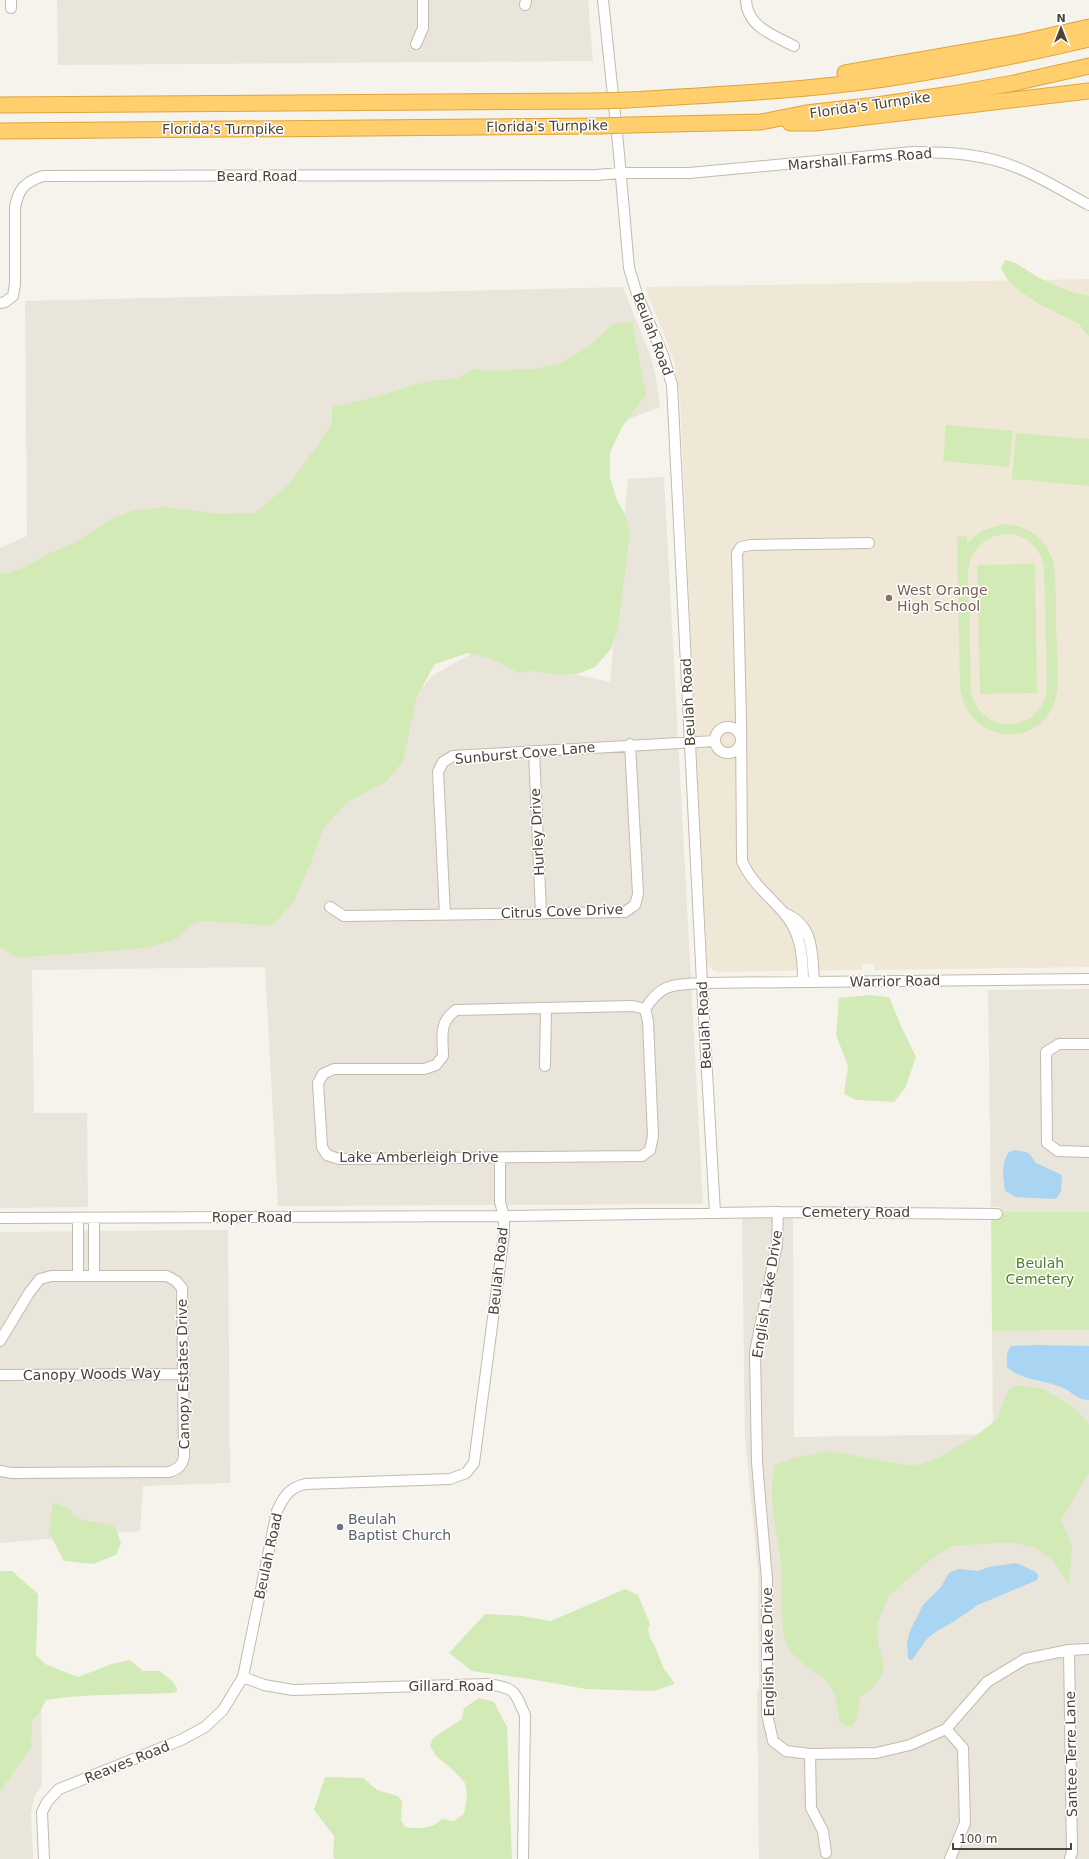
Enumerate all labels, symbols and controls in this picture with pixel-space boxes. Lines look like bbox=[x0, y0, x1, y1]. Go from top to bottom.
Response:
north arrow bbox=[1041, 8, 1081, 48]
text: N bbox=[1056, 12, 1066, 25]
street label: Florida's Turnpike bbox=[809, 89, 931, 121]
street label: Florida's Turnpike bbox=[486, 117, 608, 135]
street label: Florida's Turnpike bbox=[162, 121, 284, 137]
street label: Marshall Farms Road bbox=[787, 145, 933, 173]
street label: Beard Road bbox=[217, 168, 297, 184]
street label: Beulah Road bbox=[630, 290, 676, 378]
place label: West Orange High School bbox=[897, 582, 988, 614]
marker: West Orange High School bbox=[884, 593, 894, 603]
street label: Beulah Road bbox=[678, 658, 698, 746]
street label: Sunburst Cove Lane bbox=[454, 739, 596, 767]
street label: Hurley Drive bbox=[527, 788, 547, 876]
street label: Citrus Cove Drive bbox=[500, 901, 624, 921]
street label: Warrior Road bbox=[850, 972, 940, 990]
street label: Beulah Road bbox=[694, 981, 714, 1069]
street label: Lake Amberleigh Drive bbox=[339, 1149, 499, 1165]
street label: Cemetery Road bbox=[802, 1204, 910, 1220]
street label: Roper Road bbox=[212, 1209, 292, 1225]
street label: Beulah Road bbox=[485, 1226, 511, 1316]
street label: English Lake Drive bbox=[749, 1229, 785, 1359]
park label: Beulah Cemetery bbox=[1006, 1255, 1074, 1287]
street label: Canopy Estates Drive bbox=[174, 1298, 192, 1450]
street label: Canopy Woods Way bbox=[23, 1365, 161, 1383]
street label: Beulah Road bbox=[251, 1511, 285, 1601]
place label: Beulah Baptist Church bbox=[348, 1511, 451, 1543]
marker: Beulah Baptist Church bbox=[335, 1522, 345, 1532]
street label: English Lake Drive bbox=[759, 1587, 777, 1717]
street label: Gillard Road bbox=[408, 1678, 494, 1694]
street label: Santee Terre Lane bbox=[1062, 1691, 1080, 1817]
street label: Reaves Road bbox=[82, 1738, 172, 1786]
scale bar bbox=[953, 1825, 1071, 1851]
text: 100 m bbox=[959, 1832, 997, 1846]

